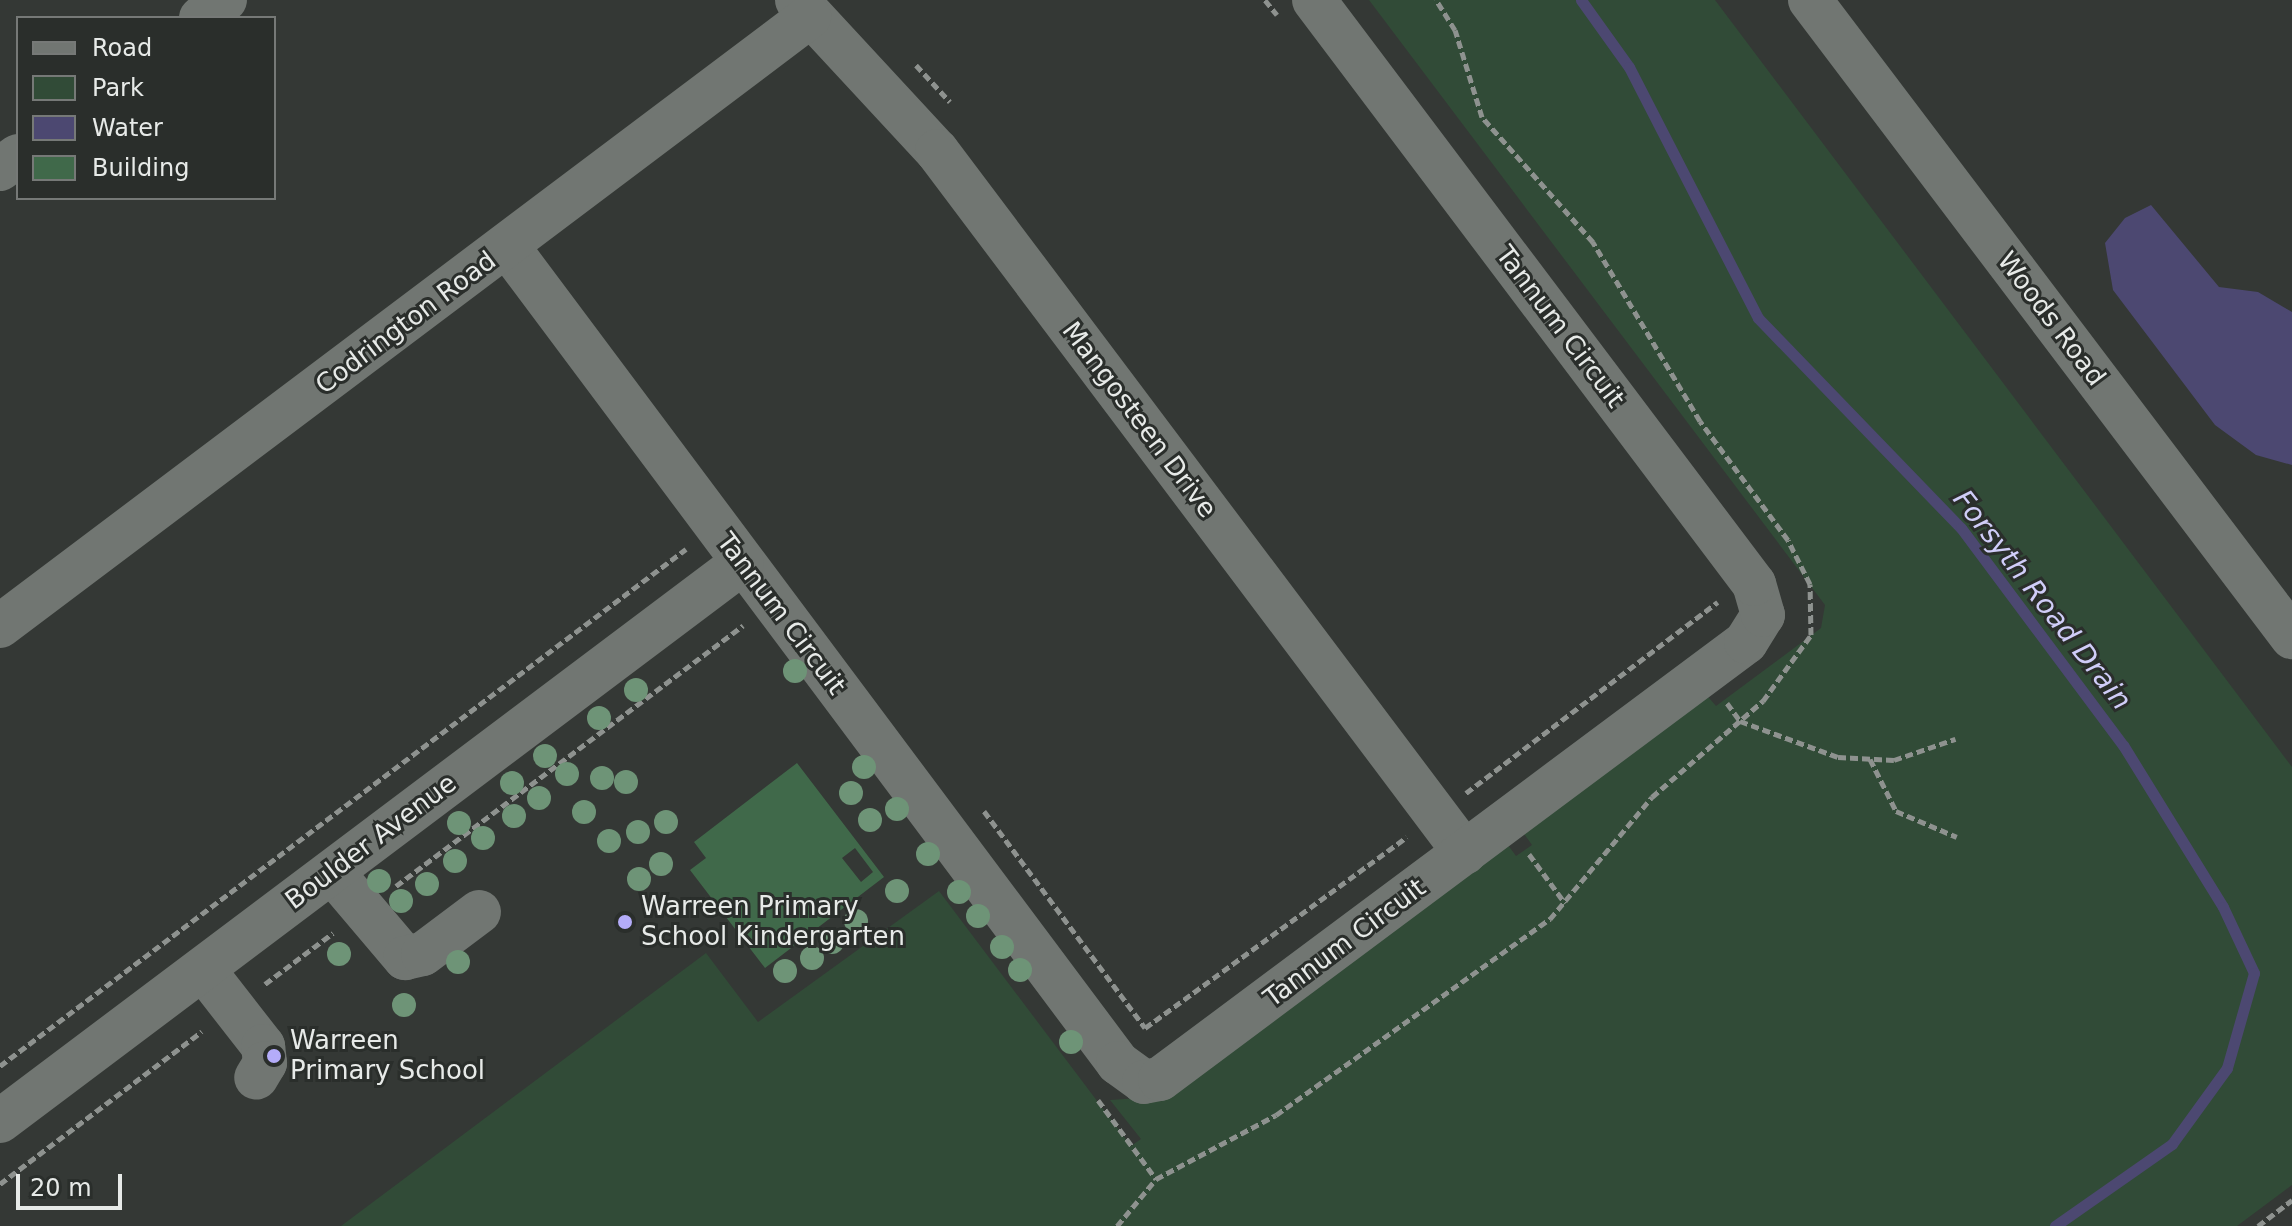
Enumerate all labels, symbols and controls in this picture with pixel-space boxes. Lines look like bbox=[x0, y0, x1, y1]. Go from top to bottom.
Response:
legend bbox=[16, 16, 276, 200]
text: Road bbox=[92, 34, 152, 62]
text: Park bbox=[92, 74, 144, 102]
text: Water bbox=[92, 114, 163, 142]
text: Building bbox=[92, 154, 189, 182]
street label: Tannum Circuit bbox=[1489, 240, 1631, 414]
street label: Codrington Road bbox=[310, 245, 502, 401]
street label: Woods Road bbox=[1991, 246, 2111, 392]
street label: Mangosteen Drive bbox=[1055, 316, 1223, 524]
water label: Forsyth Road Drain bbox=[1946, 483, 2138, 717]
street label: Tannum Circuit bbox=[710, 527, 852, 701]
street label: Boulder Avenue bbox=[280, 768, 462, 916]
street label: Tannum Circuit bbox=[1258, 872, 1432, 1014]
place label: Warreen Primary School Kindergarten bbox=[641, 891, 905, 952]
marker: Warreen Primary School Kindergarten bbox=[616, 913, 634, 931]
place label: Warreen Primary School bbox=[290, 1025, 485, 1086]
marker: Warreen Primary School bbox=[265, 1047, 283, 1065]
scale bar bbox=[20, 1158, 126, 1208]
text: 20 m bbox=[30, 1174, 92, 1202]

